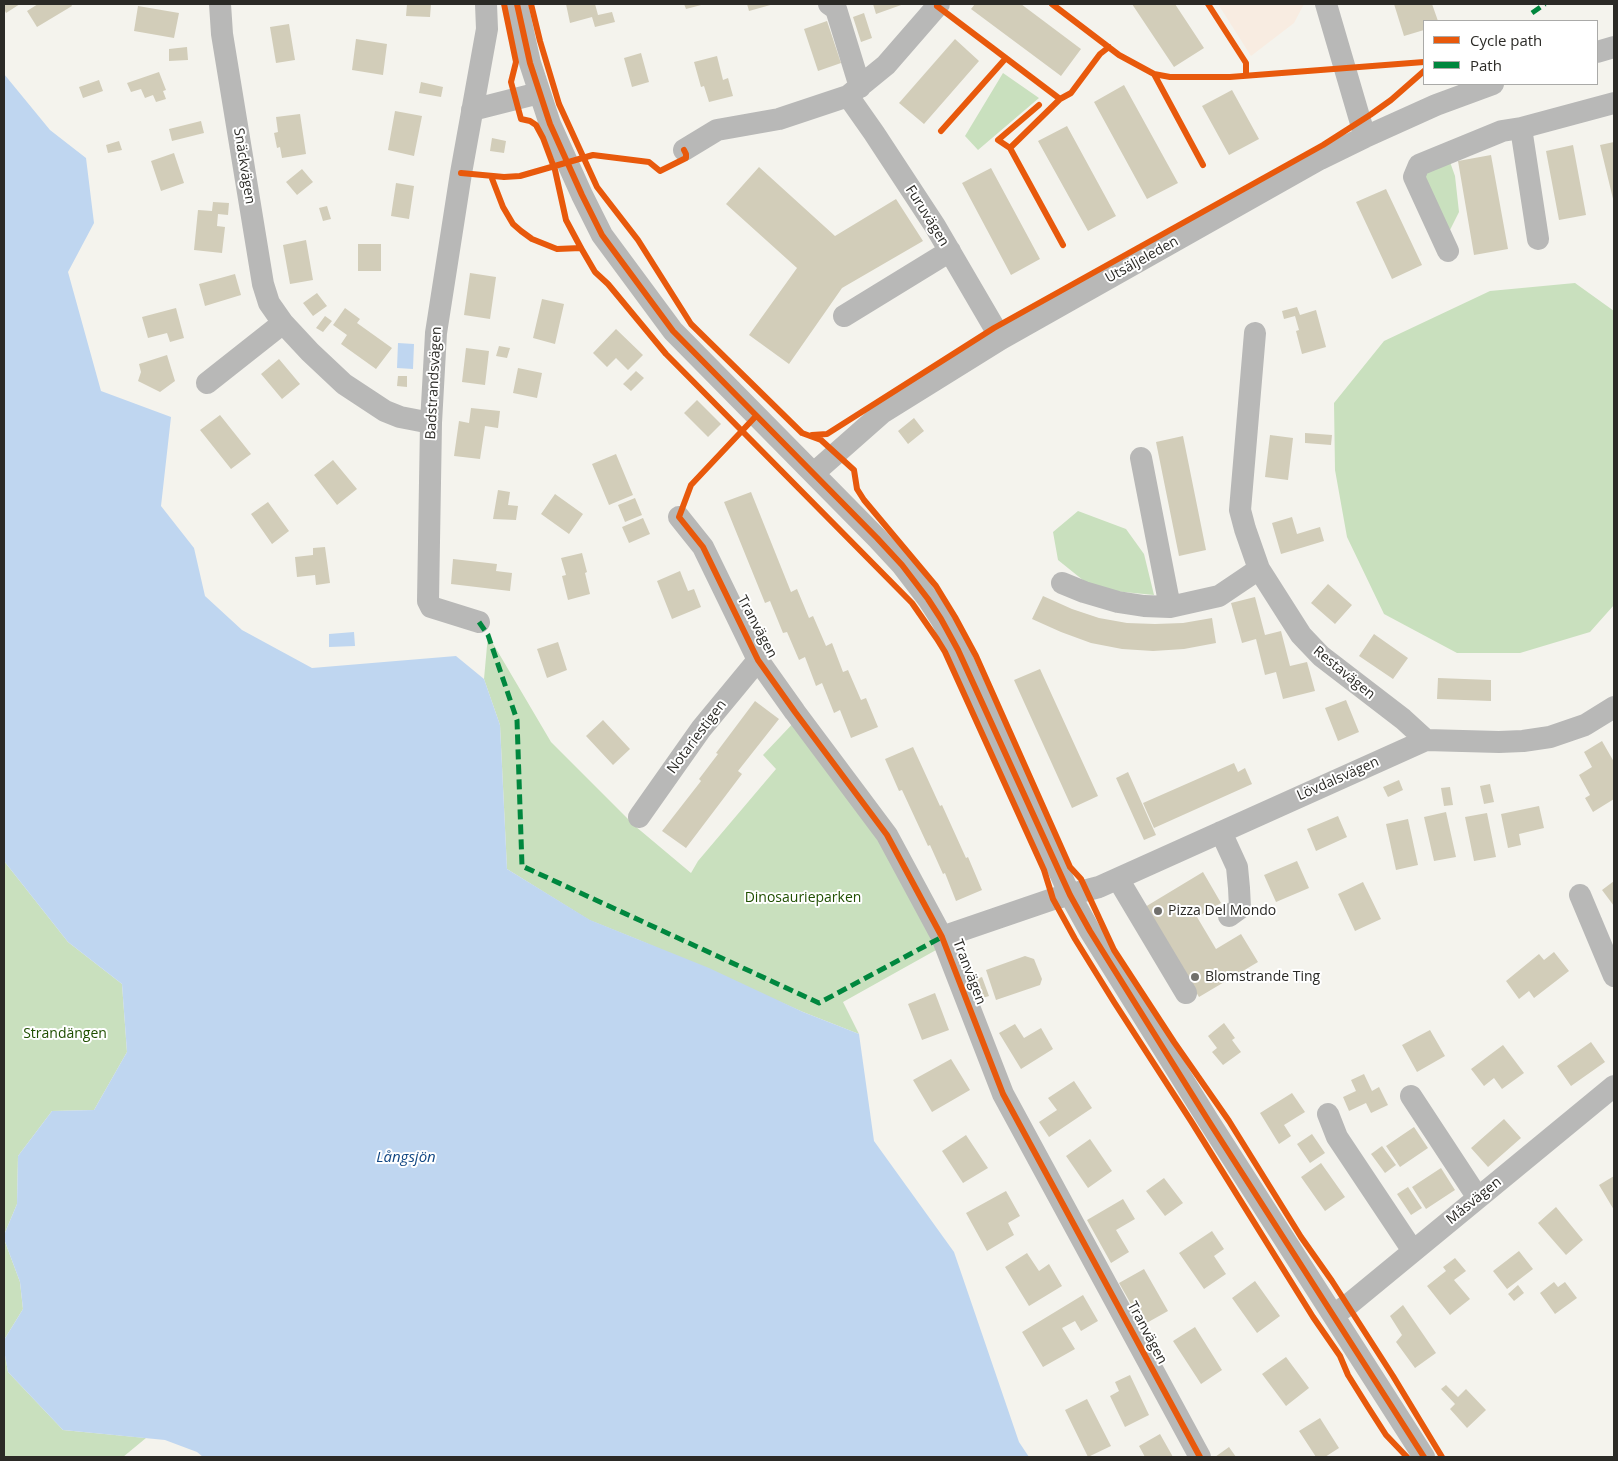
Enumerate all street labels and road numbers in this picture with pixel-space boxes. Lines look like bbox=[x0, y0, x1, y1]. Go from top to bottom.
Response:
street label: Snäckvägen bbox=[230, 127, 258, 205]
street label: Furuvägen bbox=[902, 182, 952, 250]
street label: Utsäljeleden bbox=[1103, 233, 1181, 287]
street label: Badstrandsvägen bbox=[423, 326, 445, 440]
street label: Tranvägen bbox=[733, 593, 781, 661]
street label: Restavägen bbox=[1310, 643, 1378, 703]
street label: Notariestigen bbox=[664, 697, 730, 777]
street label: Lövdalsvägen bbox=[1294, 753, 1382, 805]
street label: Tranvägen bbox=[949, 937, 989, 1007]
street label: Måsvägen bbox=[1443, 1174, 1505, 1228]
street label: Tranvägen bbox=[1123, 1299, 1171, 1367]

